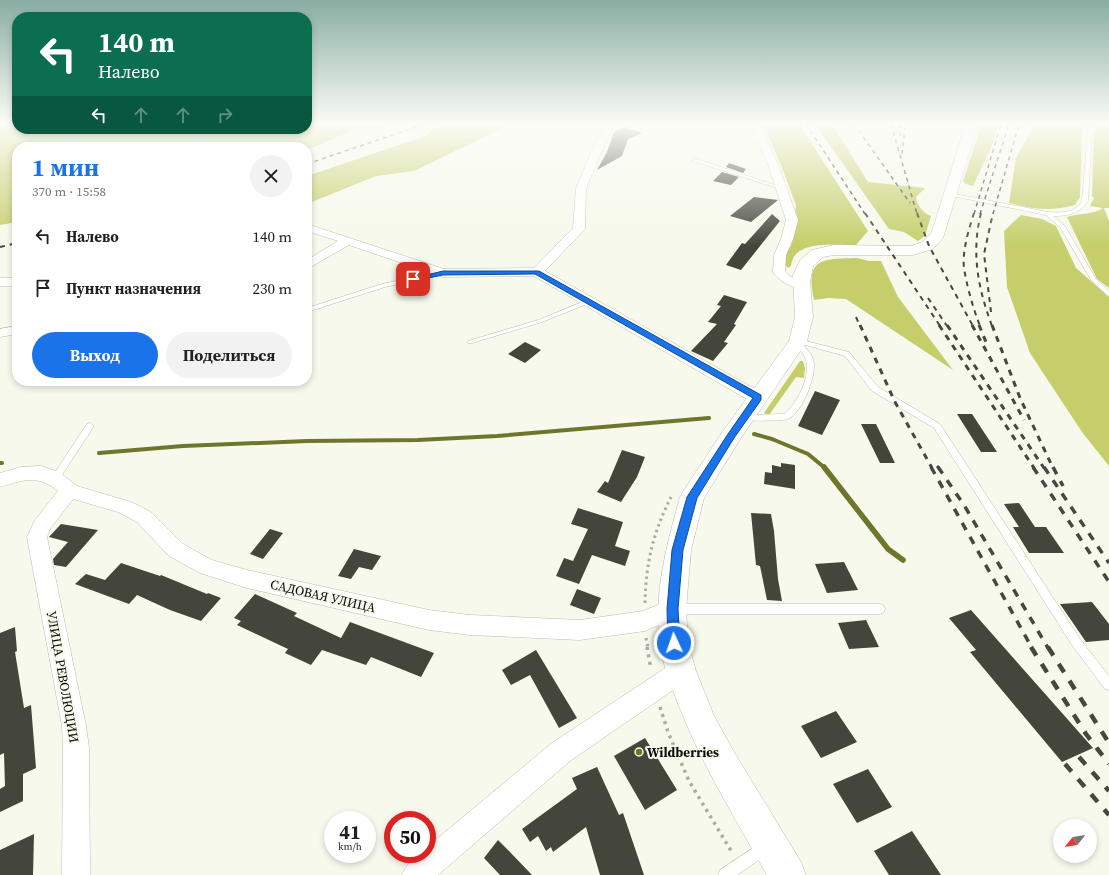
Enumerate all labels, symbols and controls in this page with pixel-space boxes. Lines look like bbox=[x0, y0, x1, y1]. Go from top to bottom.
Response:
text: 140 m bbox=[98, 23, 175, 61]
icon: left bbox=[32, 28, 84, 80]
text: Налево bbox=[98, 59, 160, 84]
icon: left bbox=[88, 104, 110, 126]
icon: ahead bbox=[130, 104, 152, 126]
icon: ahead bbox=[172, 104, 194, 126]
icon: right bbox=[214, 104, 236, 126]
text: 1 мин bbox=[32, 151, 99, 184]
button: close bbox=[250, 155, 292, 197]
text: 370 m · 15:58 bbox=[32, 183, 106, 200]
icon: left bbox=[32, 225, 54, 247]
text: Налево bbox=[66, 226, 119, 247]
text: 140 m bbox=[252, 226, 292, 247]
pin bbox=[396, 262, 430, 296]
icon: arrive bbox=[402, 268, 424, 290]
icon: arrive bbox=[32, 277, 54, 299]
text: Пункт назначения bbox=[66, 278, 201, 299]
text: 230 m bbox=[252, 278, 292, 299]
button: Выход bbox=[32, 332, 158, 378]
button: Поделиться bbox=[166, 332, 292, 378]
street label: САДОВАЯ УЛИЦА bbox=[269, 576, 378, 616]
street label: УЛИЦА РЕВОЛЮЦИИ bbox=[43, 610, 83, 744]
position arrow bbox=[653, 622, 695, 664]
place label: Wildberries bbox=[647, 744, 719, 761]
marker: Wildberries bbox=[634, 747, 644, 757]
speed limit sign: 50 bbox=[384, 811, 436, 863]
text: 41 bbox=[339, 818, 361, 846]
north arrow bbox=[1053, 819, 1097, 863]
map controls bbox=[1053, 819, 1097, 863]
text: km/h bbox=[338, 840, 362, 853]

